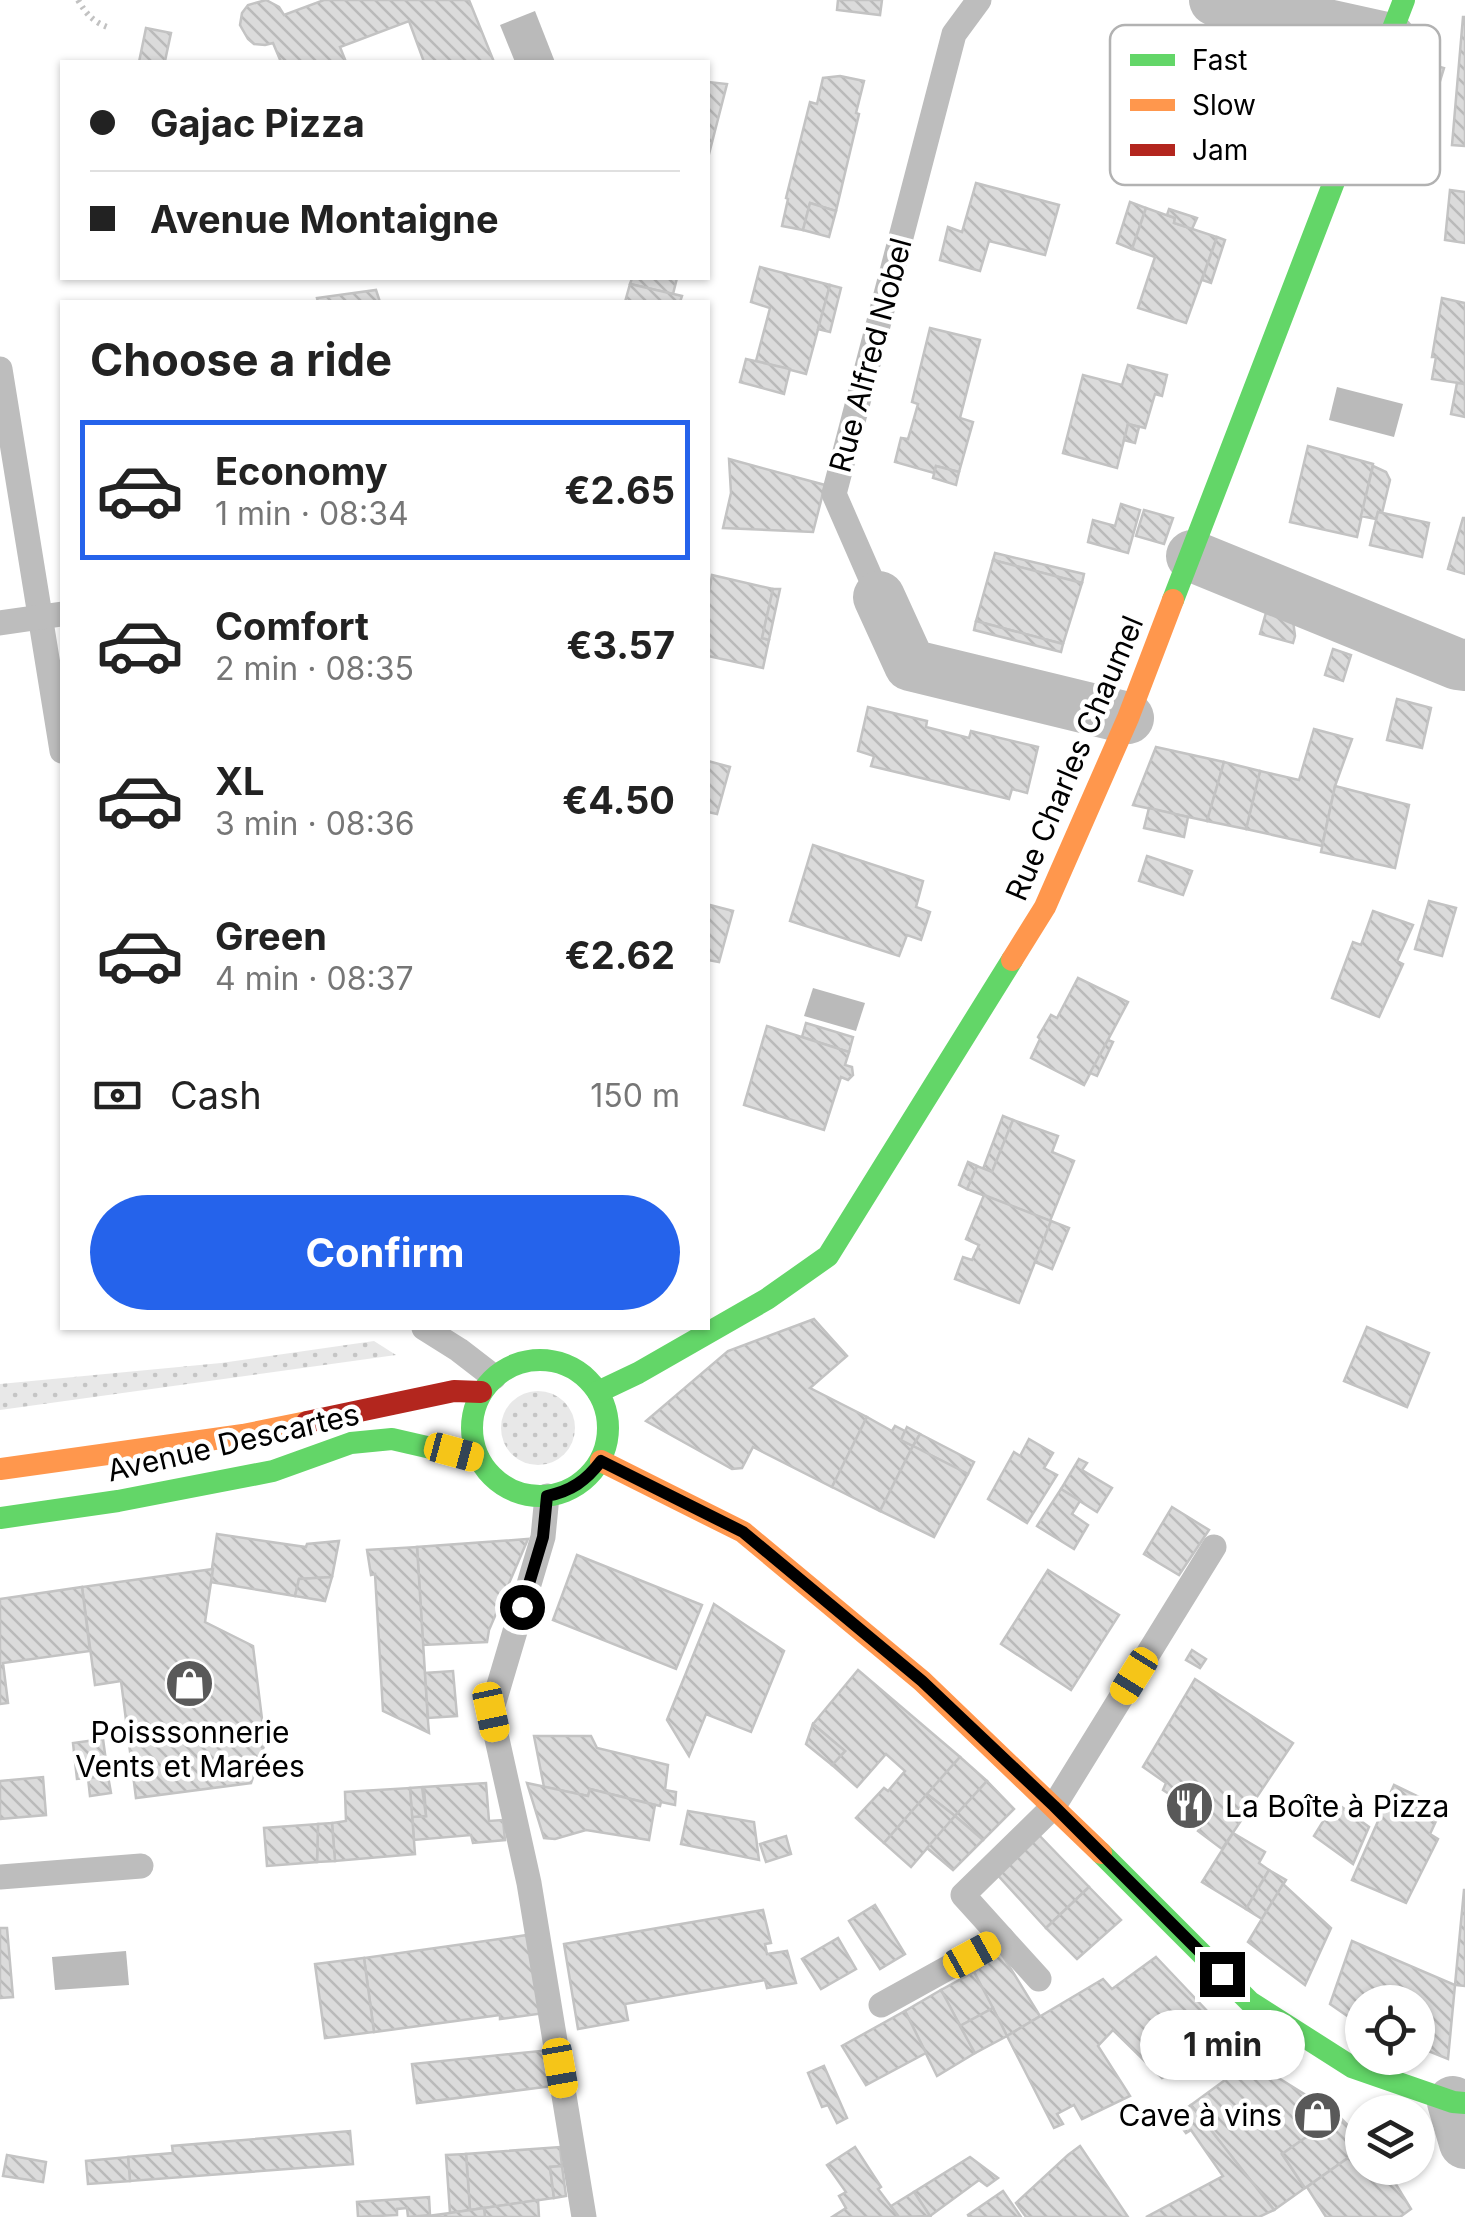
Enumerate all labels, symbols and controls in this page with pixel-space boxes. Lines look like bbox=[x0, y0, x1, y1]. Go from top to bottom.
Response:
legend bbox=[1110, 25, 1440, 185]
text: Fast bbox=[1192, 43, 1248, 77]
text: Slow bbox=[1192, 88, 1256, 122]
text: Gajac Pizza bbox=[150, 100, 365, 146]
text: Jam bbox=[1192, 133, 1248, 167]
text: Avenue Montaigne bbox=[150, 196, 499, 242]
street label: Rue Alfred Nobel bbox=[821, 234, 919, 476]
text: Choose a ride bbox=[90, 332, 392, 387]
icon: car bbox=[95, 445, 185, 535]
text: Economy bbox=[215, 448, 388, 494]
text: €2.65 bbox=[565, 467, 675, 513]
text: 1 min · 08:34 bbox=[215, 494, 409, 533]
icon: car bbox=[95, 600, 185, 690]
text: Comfort bbox=[215, 603, 369, 649]
street label: Rue Charles Chaumel bbox=[998, 610, 1150, 906]
text: €3.57 bbox=[566, 622, 675, 668]
text: 2 min · 08:35 bbox=[215, 649, 414, 688]
icon: car bbox=[95, 755, 185, 845]
text: XL bbox=[215, 758, 265, 804]
text: €4.50 bbox=[562, 777, 675, 823]
text: 3 min · 08:36 bbox=[215, 804, 414, 843]
icon: car bbox=[95, 910, 185, 1000]
text: Green bbox=[215, 913, 327, 959]
text: €2.62 bbox=[565, 932, 675, 978]
text: 4 min · 08:37 bbox=[215, 959, 414, 998]
icon: cash bbox=[90, 1068, 145, 1123]
text: Cash bbox=[170, 1072, 262, 1118]
text: 150 m bbox=[590, 1076, 680, 1115]
button: Confirm bbox=[90, 1195, 680, 1310]
street label: Avenue Descartes bbox=[103, 1395, 363, 1489]
car bbox=[421, 1430, 487, 1474]
route start bbox=[500, 1585, 545, 1630]
car bbox=[1105, 1643, 1163, 1709]
shop icon: Poisssonnerie Vents et Marées bbox=[164, 1657, 216, 1709]
car bbox=[470, 1680, 512, 1744]
place label: Poisssonnerie Vents et Marées bbox=[75, 1714, 305, 1784]
restaurant icon: La Boîte à Pizza bbox=[1164, 1780, 1216, 1832]
place label: La Boîte à Pizza bbox=[1225, 1788, 1449, 1824]
car bbox=[938, 1927, 1006, 1983]
route end bbox=[1200, 1952, 1245, 1997]
map controls bbox=[1345, 1985, 1435, 2185]
button: locate bbox=[1345, 1985, 1435, 2075]
callout: 1 min bbox=[1140, 2009, 1304, 2079]
text: 1 min bbox=[1183, 2025, 1262, 2064]
car bbox=[540, 2036, 580, 2100]
shop icon: Cave à vins bbox=[1291, 2089, 1343, 2141]
button: layers bbox=[1345, 2095, 1435, 2185]
place label: Cave à vins bbox=[1119, 2097, 1282, 2133]

